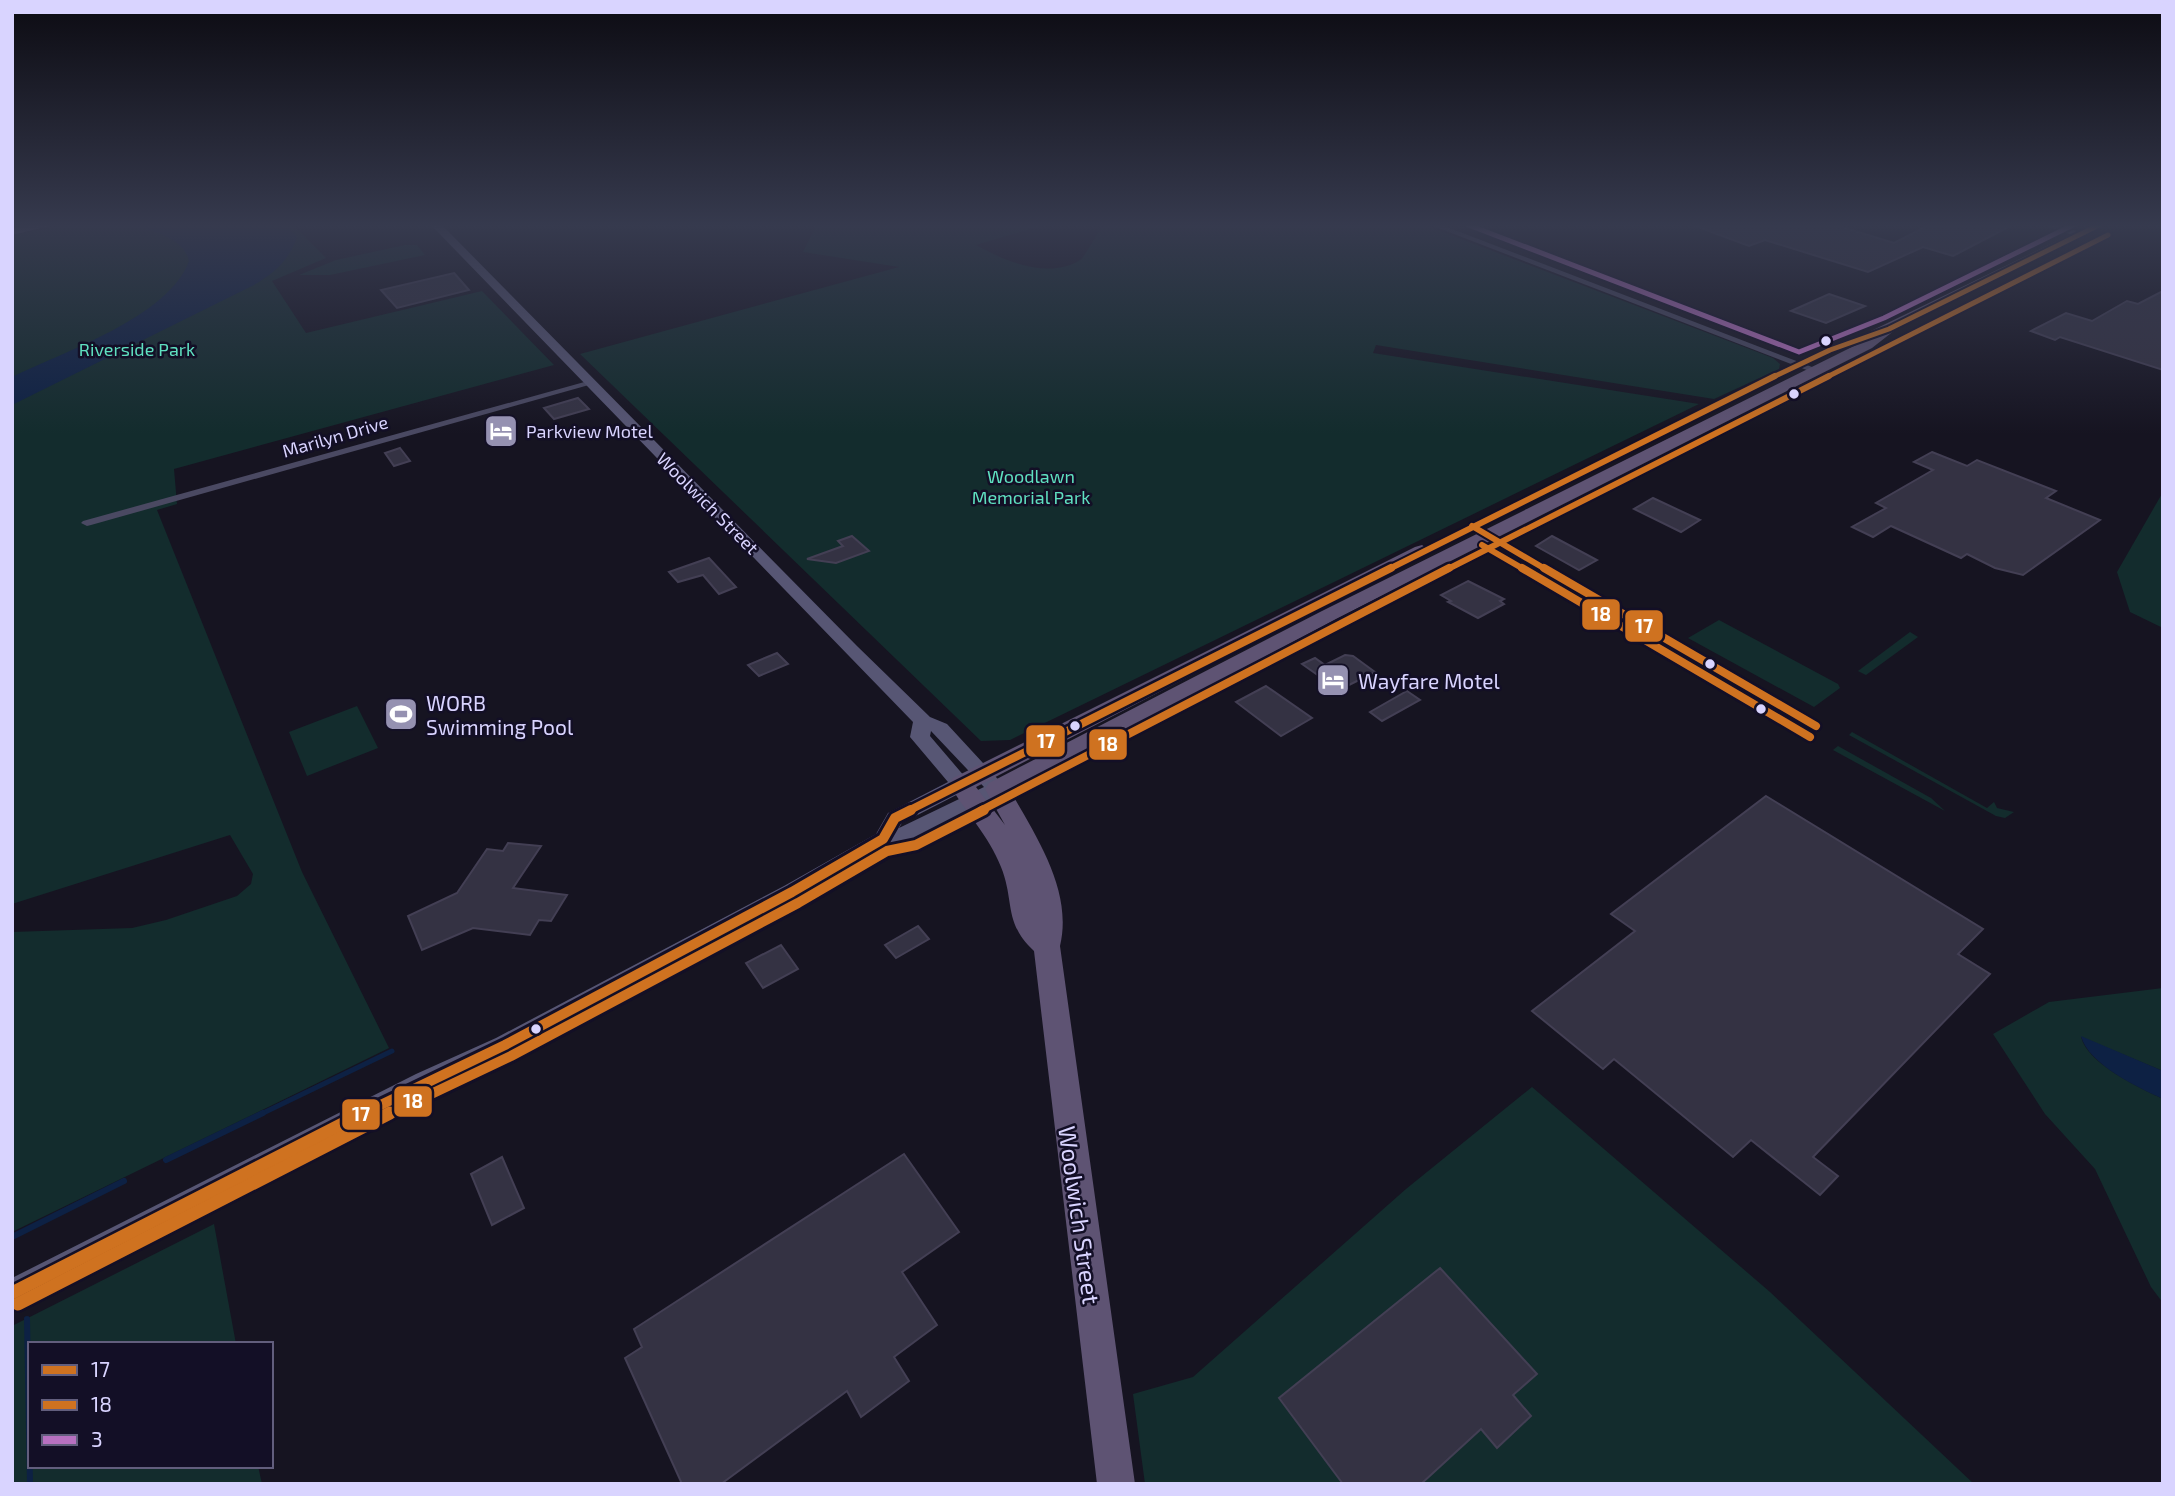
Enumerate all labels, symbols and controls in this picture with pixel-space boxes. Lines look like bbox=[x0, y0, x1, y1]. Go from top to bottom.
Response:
unlabelled marker bbox=[1819, 334, 1833, 348]
park label: Riverside Park bbox=[79, 338, 195, 360]
unlabelled marker bbox=[1787, 387, 1801, 401]
street label: Marilyn Drive bbox=[280, 410, 390, 462]
hotel icon: Parkview Motel bbox=[482, 412, 520, 450]
place label: Parkview Motel bbox=[526, 420, 653, 442]
street label: Woolwich Street bbox=[653, 448, 764, 559]
park label: Woodlawn Memorial Park bbox=[972, 465, 1090, 508]
line badge: 18 bbox=[1581, 598, 1621, 631]
text: 18 bbox=[1591, 602, 1611, 625]
line badge: 17 bbox=[1624, 609, 1664, 643]
text: 17 bbox=[1635, 614, 1653, 637]
unlabelled marker bbox=[1703, 657, 1717, 671]
hotel icon: Wayfare Motel bbox=[1314, 661, 1352, 699]
place label: Wayfare Motel bbox=[1358, 668, 1501, 693]
place label: WORB Swimming Pool bbox=[426, 690, 574, 739]
sports icon: WORB Swimming Pool bbox=[382, 695, 420, 733]
unlabelled marker bbox=[1754, 702, 1768, 716]
unlabelled marker bbox=[1068, 719, 1082, 733]
line badge: 17 bbox=[1025, 724, 1066, 758]
line badge: 18 bbox=[1088, 728, 1128, 761]
text: 17 bbox=[1037, 729, 1055, 752]
text: 18 bbox=[1098, 732, 1118, 755]
unlabelled marker bbox=[529, 1022, 543, 1036]
line badge: 18 bbox=[393, 1085, 433, 1118]
text: 18 bbox=[403, 1089, 423, 1112]
line badge: 17 bbox=[341, 1098, 381, 1131]
text: 17 bbox=[352, 1102, 370, 1125]
street label: Woolwich Street bbox=[1053, 1124, 1107, 1306]
legend bbox=[28, 1342, 273, 1468]
text: 17 bbox=[91, 1356, 110, 1381]
text: 18 bbox=[91, 1391, 112, 1416]
text: 3 bbox=[91, 1426, 103, 1451]

